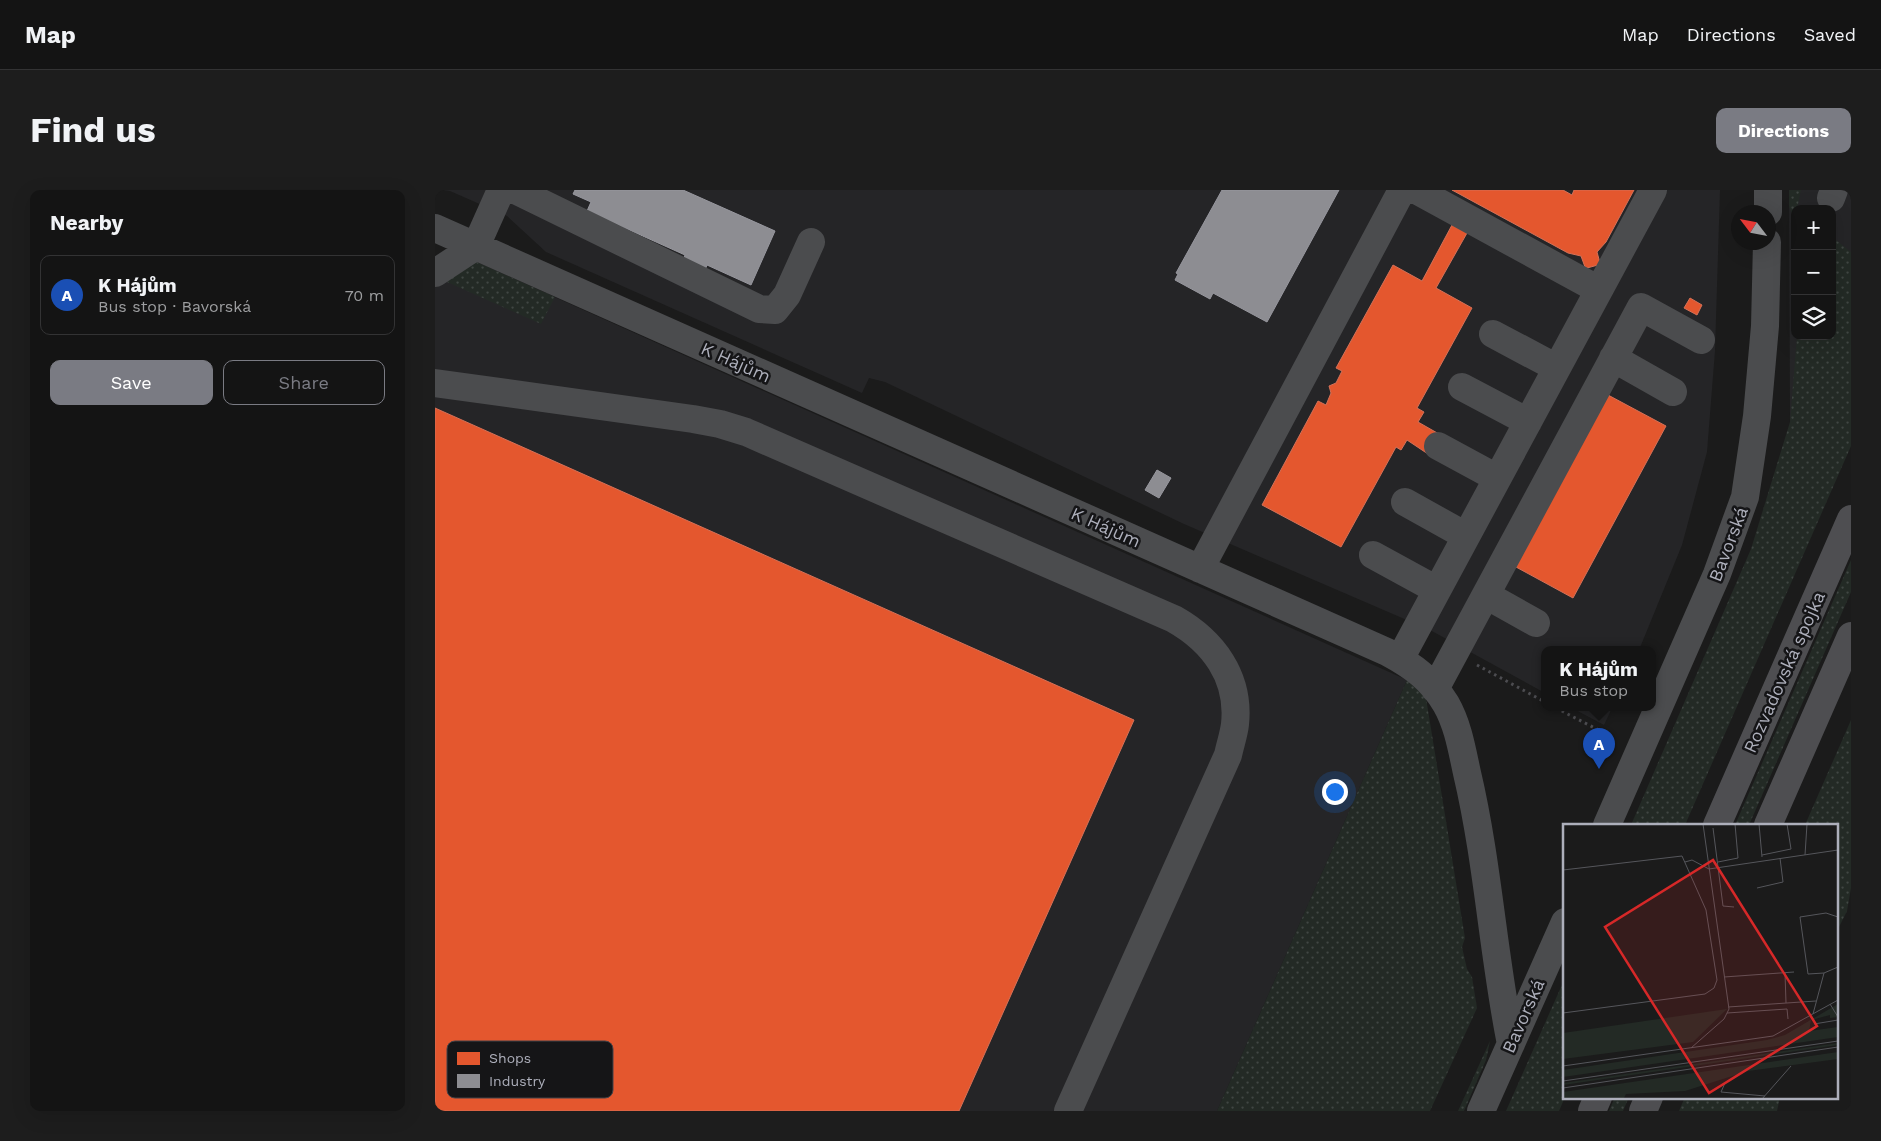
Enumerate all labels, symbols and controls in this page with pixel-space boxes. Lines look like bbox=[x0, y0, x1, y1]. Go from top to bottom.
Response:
text: Map bbox=[25, 21, 76, 49]
text: Map bbox=[1622, 24, 1659, 45]
text: Directions bbox=[1687, 24, 1776, 45]
text: Saved bbox=[1804, 24, 1856, 45]
button: Directions bbox=[1716, 108, 1851, 153]
text: Find us bbox=[30, 109, 156, 151]
north arrow bbox=[1731, 205, 1776, 250]
map controls bbox=[1791, 205, 1836, 340]
button: + bbox=[1791, 205, 1836, 250]
text: Nearby bbox=[50, 210, 123, 235]
button: − bbox=[1791, 250, 1836, 295]
text: K Hájům bbox=[98, 274, 177, 297]
text: A bbox=[62, 286, 72, 305]
text: 70 m bbox=[345, 286, 384, 305]
button: layers bbox=[1791, 295, 1836, 340]
text: Bus stop · Bavorská bbox=[98, 297, 251, 316]
street label: K Hájům bbox=[698, 337, 774, 387]
button: Save bbox=[50, 360, 213, 405]
button: Share bbox=[223, 360, 385, 405]
street label: K Hájům bbox=[1068, 502, 1144, 552]
street label: Bavorská bbox=[1704, 504, 1752, 584]
street label: Rozvadovská spojka bbox=[1739, 588, 1829, 756]
popup bbox=[1541, 646, 1656, 711]
text: K Hájům bbox=[1559, 658, 1638, 681]
text: Bus stop bbox=[1559, 681, 1628, 700]
pin: A bbox=[1583, 728, 1615, 769]
your location bbox=[1322, 779, 1348, 805]
inset map bbox=[1563, 824, 1839, 1098]
street label: Bavorská bbox=[1497, 976, 1549, 1056]
legend bbox=[447, 1041, 613, 1098]
text: Shops bbox=[489, 1050, 531, 1066]
text: Industry bbox=[489, 1073, 546, 1089]

